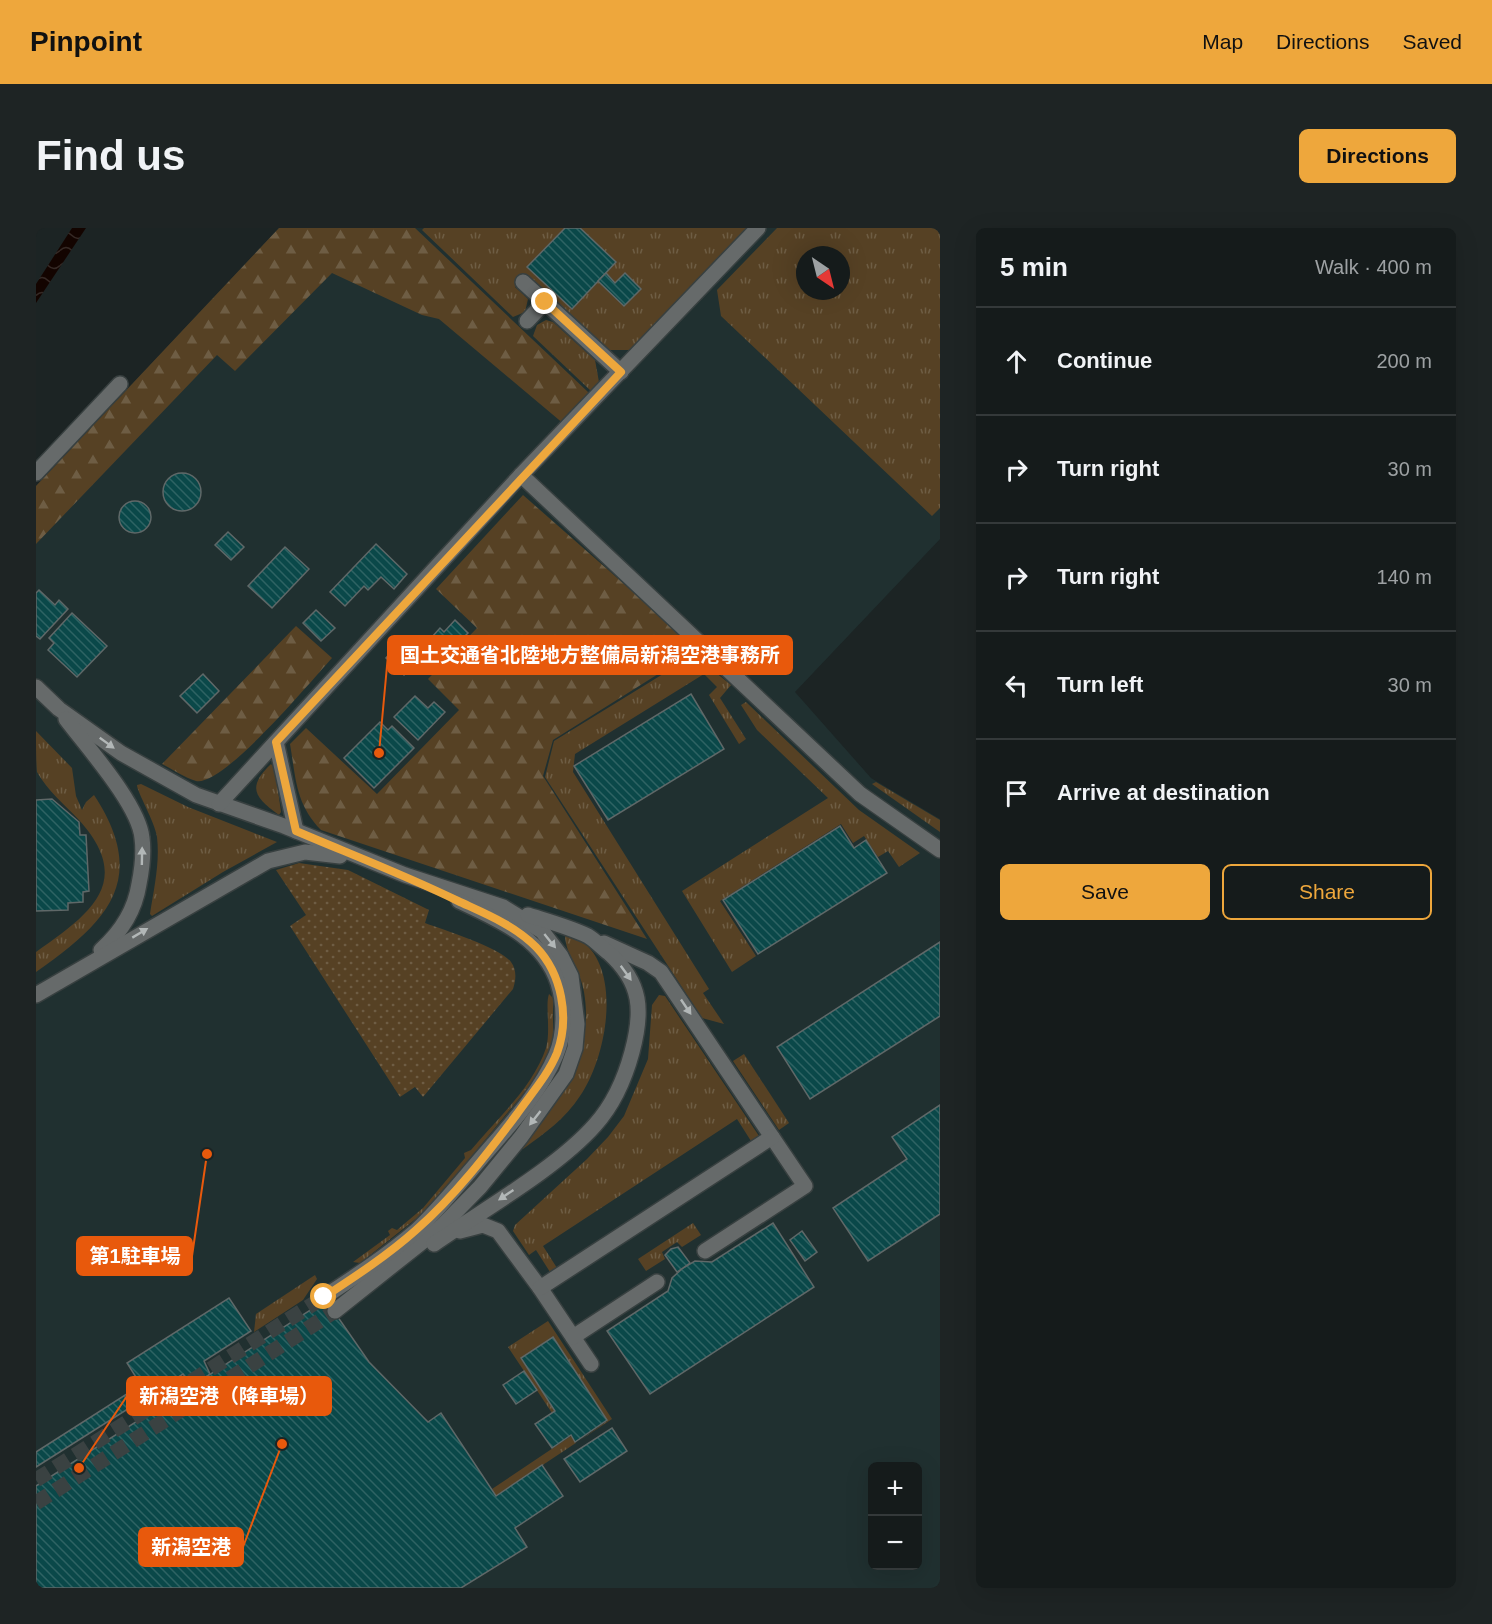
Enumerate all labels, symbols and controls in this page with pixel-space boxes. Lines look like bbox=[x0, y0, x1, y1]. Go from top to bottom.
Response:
text: Pinpoint bbox=[30, 26, 142, 57]
text: Map bbox=[1202, 30, 1243, 53]
text: Directions bbox=[1276, 30, 1369, 53]
text: Saved bbox=[1402, 30, 1462, 53]
button: Directions bbox=[1299, 129, 1456, 183]
text: Find us bbox=[36, 132, 185, 179]
north arrow bbox=[796, 246, 850, 300]
text: 5 min bbox=[1000, 252, 1068, 282]
text: Walk · 400 m bbox=[1315, 256, 1432, 278]
route end bbox=[531, 288, 557, 314]
icon: ahead bbox=[1000, 345, 1033, 378]
text: Continue bbox=[1057, 348, 1152, 373]
text: 200 m bbox=[1376, 350, 1432, 372]
icon: right bbox=[1000, 453, 1033, 486]
text: Turn right bbox=[1057, 456, 1159, 481]
text: 30 m bbox=[1388, 458, 1432, 480]
icon: right bbox=[1000, 561, 1033, 594]
text: Turn right bbox=[1057, 564, 1159, 589]
text: 140 m bbox=[1376, 566, 1432, 588]
callout: 国土交通省北陸地方整備局新潟空港事務所 bbox=[388, 636, 792, 674]
text: 国土交通省北陸地方整備局新潟空港事務所 bbox=[400, 644, 780, 666]
icon: left bbox=[1000, 669, 1033, 702]
text: Turn left bbox=[1057, 672, 1143, 697]
text: 30 m bbox=[1388, 674, 1432, 696]
one-way arrow bbox=[98, 737, 114, 749]
icon: arrive bbox=[1000, 777, 1033, 810]
text: Arrive at destination bbox=[1057, 780, 1270, 805]
one-way arrow bbox=[137, 847, 147, 866]
button: Save bbox=[1000, 864, 1210, 920]
button: Share bbox=[1222, 864, 1432, 920]
one-way arrow bbox=[132, 928, 149, 938]
one-way arrow bbox=[543, 933, 556, 949]
one-way arrow bbox=[619, 965, 631, 980]
one-way arrow bbox=[680, 999, 691, 1016]
one-way arrow bbox=[529, 1110, 542, 1126]
one-way arrow bbox=[498, 1189, 514, 1200]
callout: 第1駐車場 bbox=[77, 1237, 192, 1275]
text: 第1駐車場 bbox=[89, 1245, 181, 1267]
route start bbox=[310, 1283, 336, 1309]
callout: 新潟空港（降車場） bbox=[127, 1377, 331, 1415]
text: 新潟空港（降車場） bbox=[139, 1385, 319, 1407]
map controls bbox=[868, 1462, 922, 1570]
button: + bbox=[868, 1462, 922, 1516]
button: − bbox=[868, 1516, 922, 1570]
callout: 新潟空港 bbox=[139, 1528, 243, 1566]
text: 新潟空港 bbox=[151, 1536, 231, 1558]

